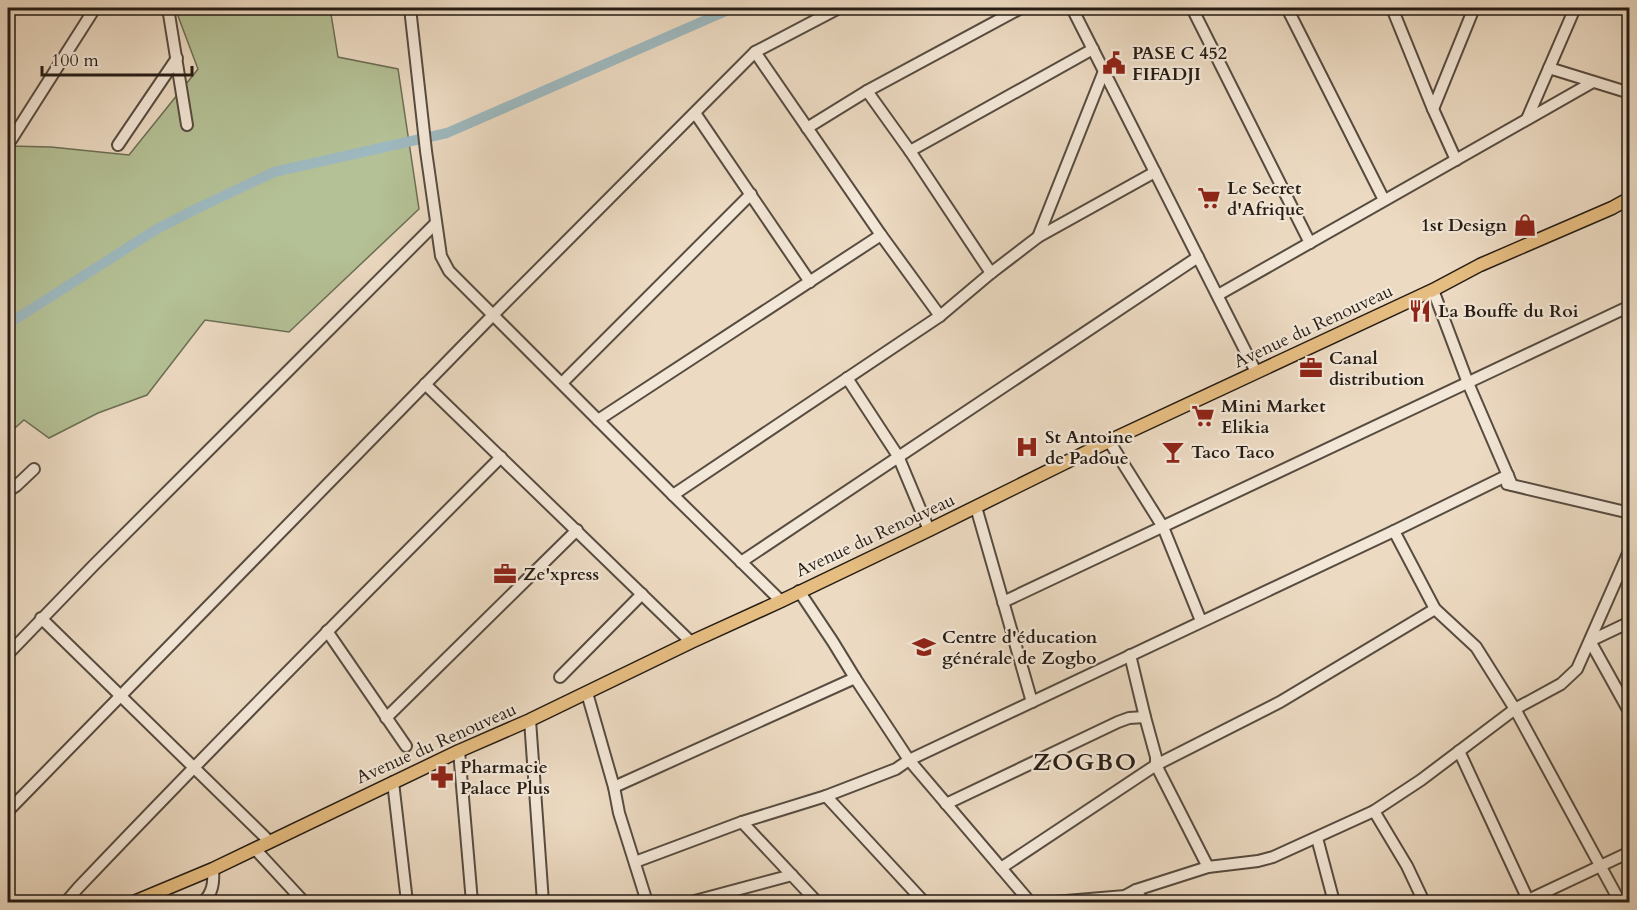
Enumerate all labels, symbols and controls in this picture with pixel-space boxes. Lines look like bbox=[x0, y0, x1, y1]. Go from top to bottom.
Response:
scale bar bbox=[42, 39, 192, 77]
place label: PASE C 452 FIFADJI bbox=[1132, 41, 1227, 87]
text: 100 m bbox=[51, 48, 99, 73]
public building icon: PASE C 452 FIFADJI bbox=[1101, 50, 1127, 76]
place label: Le Secret d'Afrique bbox=[1227, 176, 1304, 222]
supermarket icon: Le Secret d'Afrique bbox=[1196, 185, 1222, 211]
shop icon: 1st Design bbox=[1512, 212, 1538, 238]
place label: 1st Design bbox=[1421, 213, 1507, 238]
street label: Avenue du Renouveau bbox=[1230, 279, 1397, 374]
restaurant icon: La Bouffe du Roi bbox=[1407, 298, 1433, 324]
place label: La Bouffe du Roi bbox=[1438, 299, 1579, 324]
place label: Canal distribution bbox=[1329, 346, 1425, 392]
office icon: Canal distribution bbox=[1298, 355, 1324, 381]
place label: Mini Market Elikia bbox=[1221, 394, 1326, 440]
supermarket icon: Mini Market Elikia bbox=[1190, 403, 1216, 429]
place label: St Antoine de Padoue bbox=[1045, 425, 1133, 471]
hospital icon: St Antoine de Padoue bbox=[1014, 434, 1040, 460]
bar icon: Taco Taco bbox=[1160, 439, 1186, 465]
place label: Taco Taco bbox=[1191, 440, 1274, 465]
street label: Avenue du Renouveau bbox=[792, 488, 959, 583]
office icon: Ze'xpress bbox=[492, 561, 518, 587]
place label: Ze'xpress bbox=[523, 562, 599, 587]
place label: Centre d'éducation générale de Zogbo bbox=[942, 625, 1098, 671]
school or university icon: Centre d'éducation générale de Zogbo bbox=[911, 634, 937, 660]
street label: Avenue du Renouveau bbox=[352, 697, 520, 790]
district label: ZOGBO bbox=[1032, 746, 1138, 779]
place label: Pharmacie Palace Plus bbox=[460, 755, 550, 801]
pharmacy icon: Pharmacie Palace Plus bbox=[429, 764, 455, 790]

